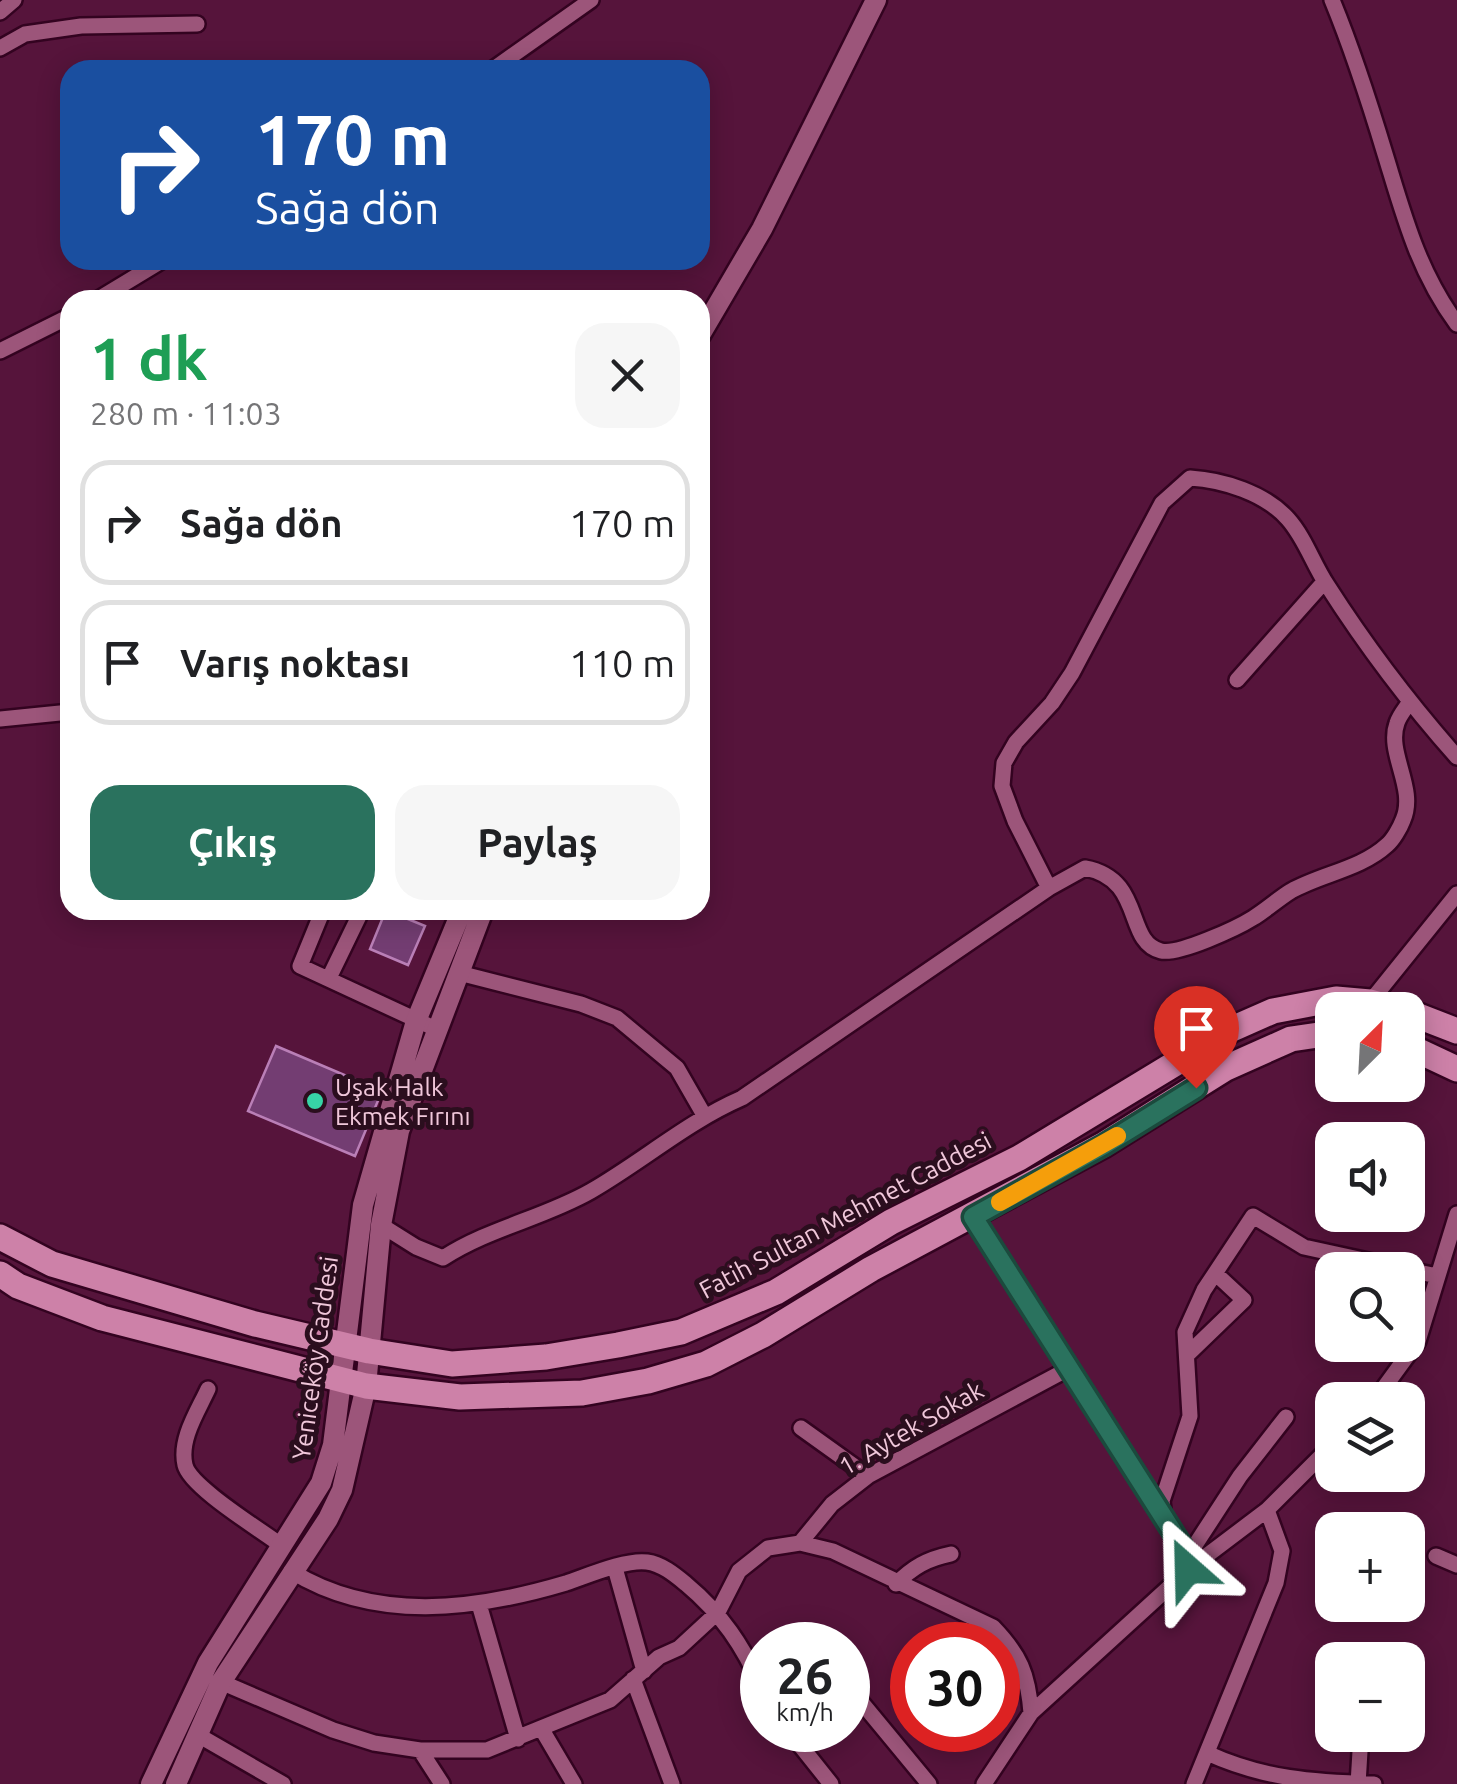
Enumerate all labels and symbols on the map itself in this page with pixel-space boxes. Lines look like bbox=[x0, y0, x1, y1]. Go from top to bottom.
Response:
pin bbox=[1154, 986, 1239, 1089]
north arrow bbox=[1315, 992, 1425, 1102]
place label: Uşak Halk Ekmek Fırını bbox=[335, 1073, 471, 1130]
marker: Uşak Halk Ekmek Fırını bbox=[304, 1090, 326, 1112]
street label: Fatih Sultan Mehmet Caddesi bbox=[694, 1126, 996, 1304]
street label: Yeniceköy Caddesi bbox=[287, 1254, 343, 1462]
street label: 1. Aytek Sokak bbox=[834, 1375, 988, 1481]
position arrow bbox=[1136, 1517, 1240, 1621]
speed limit sign: 30 bbox=[890, 1622, 1020, 1752]

